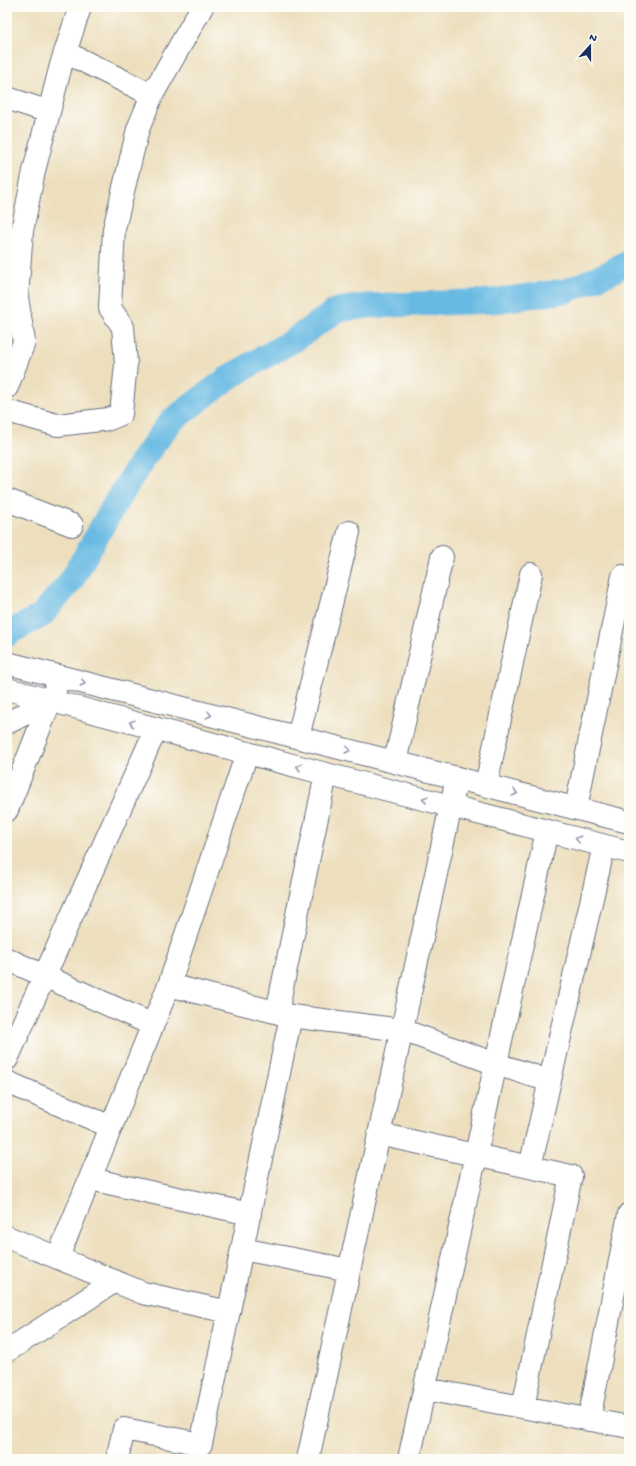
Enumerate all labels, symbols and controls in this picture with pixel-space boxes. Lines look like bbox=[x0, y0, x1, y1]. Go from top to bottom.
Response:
north arrow bbox=[570, 26, 610, 66]
text: N bbox=[587, 32, 598, 45]
one-way arrow bbox=[80, 678, 86, 686]
one-way arrow bbox=[206, 710, 212, 718]
one-way arrow bbox=[129, 719, 136, 728]
one-way arrow bbox=[345, 745, 352, 754]
one-way arrow bbox=[296, 763, 302, 771]
one-way arrow bbox=[512, 788, 518, 796]
one-way arrow bbox=[421, 796, 428, 804]
one-way arrow bbox=[574, 836, 581, 844]

